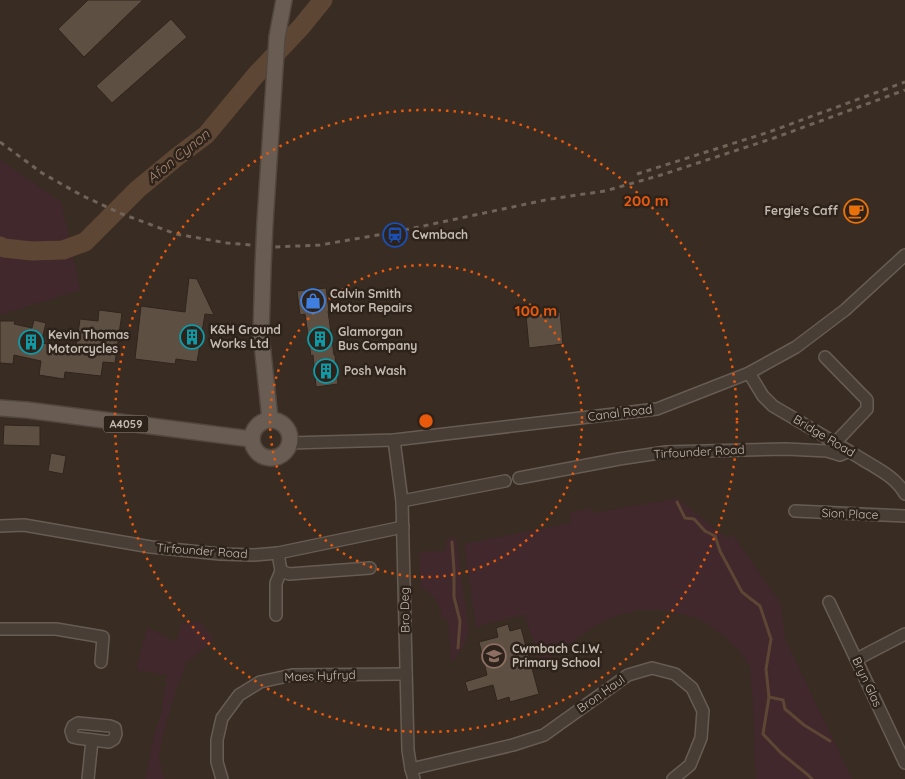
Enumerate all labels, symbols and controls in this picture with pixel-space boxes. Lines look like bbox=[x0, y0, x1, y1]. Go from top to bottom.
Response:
water label: Afon Cynon bbox=[143, 125, 214, 187]
text: 200 m bbox=[624, 191, 669, 210]
cafe icon: Fergie's Caff bbox=[843, 198, 869, 224]
place label: Fergie's Caff bbox=[765, 203, 839, 218]
station icon: Cwmbach bbox=[382, 222, 408, 248]
place label: Cwmbach bbox=[412, 227, 468, 242]
place label: Calvin Smith Motor Repairs bbox=[330, 286, 413, 315]
shop icon: Calvin Smith Motor Repairs bbox=[300, 288, 326, 314]
text: 100 m bbox=[515, 301, 557, 320]
place label: K&H Ground Works Ltd bbox=[210, 322, 281, 351]
building icon: K&H Ground Works Ltd bbox=[179, 324, 205, 350]
place label: Glamorgan Bus Company bbox=[338, 324, 417, 353]
building icon: Glamorgan Bus Company bbox=[307, 326, 333, 352]
place label: Kevin Thomas Motorcycles bbox=[48, 327, 129, 356]
building icon: Kevin Thomas Motorcycles bbox=[18, 329, 44, 355]
building icon: Posh Wash bbox=[313, 358, 339, 384]
place label: Posh Wash bbox=[344, 363, 406, 378]
street label: Canal Road bbox=[587, 401, 653, 424]
street label: Bridge Road bbox=[791, 411, 858, 460]
centre of rings bbox=[417, 412, 435, 430]
road number: A4059 bbox=[104, 416, 148, 432]
street label: Tirfounder Road bbox=[653, 442, 745, 461]
street label: Sion Place bbox=[821, 505, 879, 522]
street label: Tirfounder Road bbox=[156, 540, 248, 561]
street label: Bro Deg bbox=[397, 587, 412, 633]
place label: Cwmbach C.I.W. Primary School bbox=[512, 641, 603, 670]
school or university icon: Cwmbach C.I.W. Primary School bbox=[481, 643, 507, 669]
street label: Bryn Glas bbox=[849, 654, 886, 710]
street label: Maes Hyfryd bbox=[284, 667, 356, 684]
street label: Bron Haul bbox=[574, 672, 628, 716]

